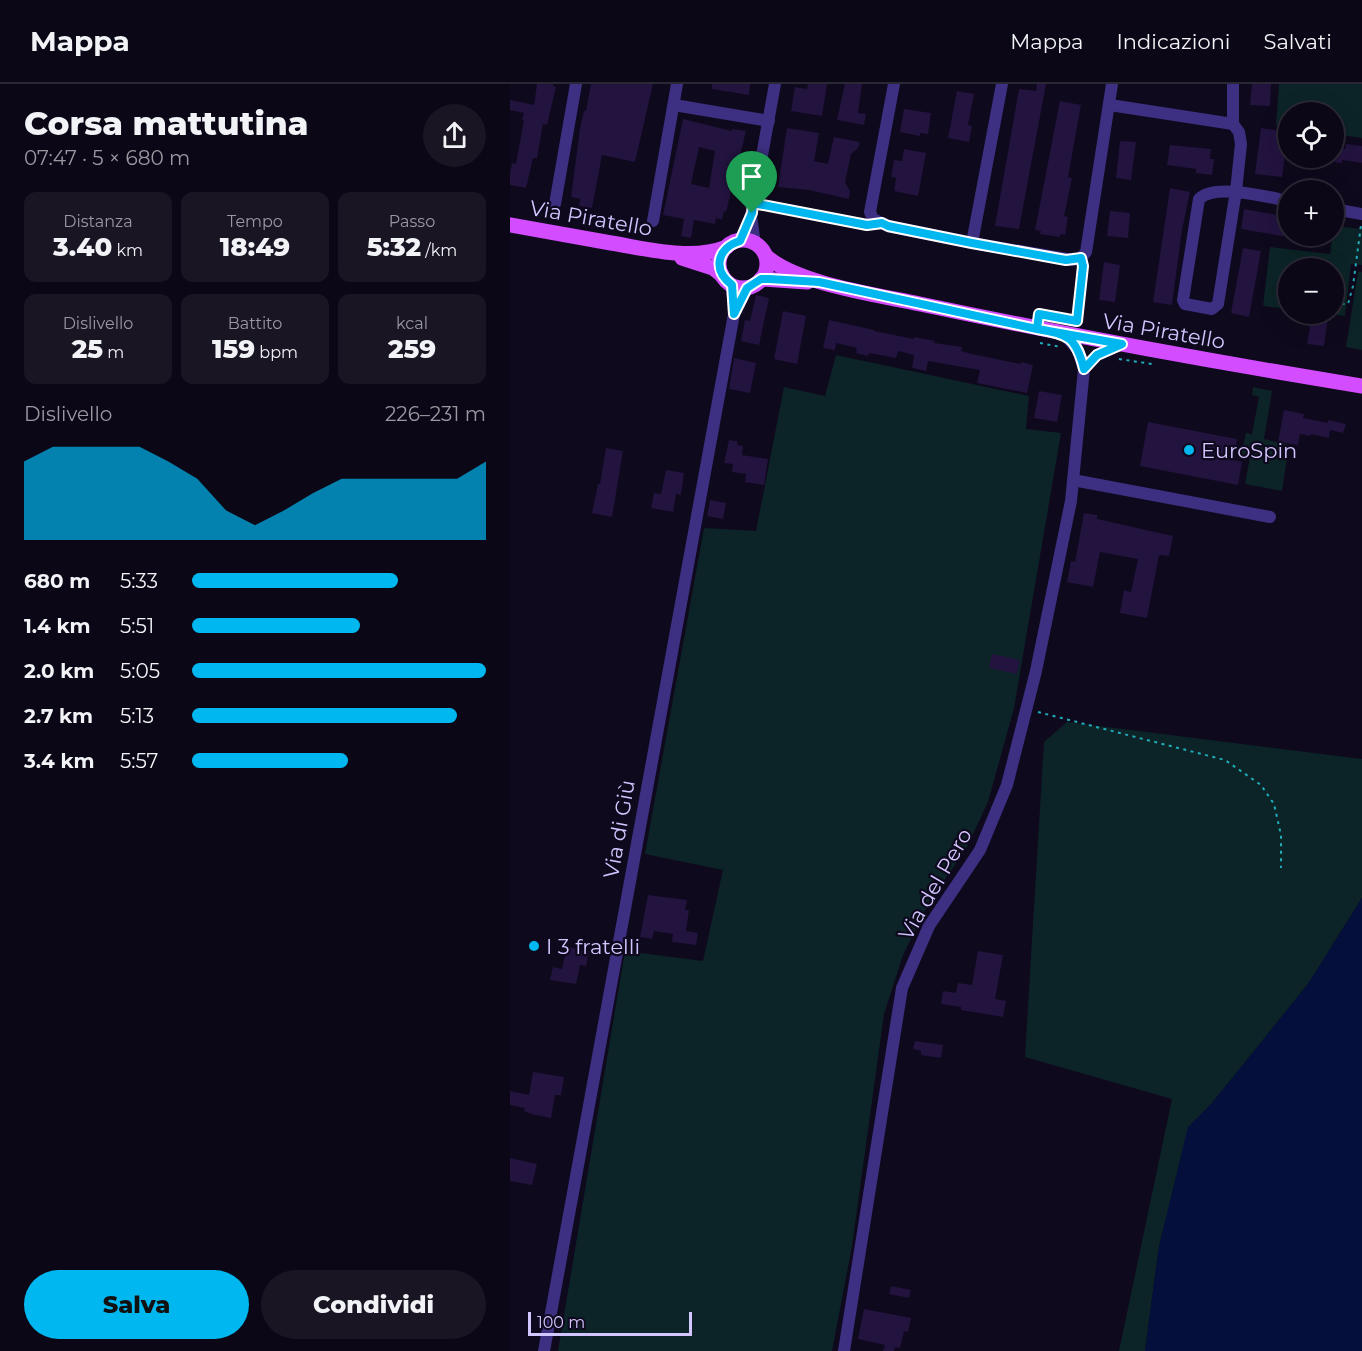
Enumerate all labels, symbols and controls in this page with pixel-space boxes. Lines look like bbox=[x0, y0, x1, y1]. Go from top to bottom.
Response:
text: Mappa bbox=[30, 24, 130, 58]
text: Mappa bbox=[1010, 29, 1083, 54]
text: Indicazioni bbox=[1116, 29, 1231, 54]
text: Salvati bbox=[1264, 29, 1332, 54]
map controls bbox=[1278, 102, 1344, 324]
button: locate bbox=[1278, 102, 1344, 168]
text: Corsa mattutina bbox=[24, 103, 308, 143]
button: share bbox=[423, 104, 486, 167]
text: 07:47 · 5 × 680 m bbox=[24, 146, 190, 170]
pin bbox=[726, 151, 777, 213]
icon: arrive bbox=[735, 160, 768, 193]
button: + bbox=[1278, 180, 1344, 246]
street label: Via Piratello bbox=[528, 195, 654, 241]
text: Distanza bbox=[63, 212, 133, 231]
text: Tempo bbox=[227, 212, 283, 231]
text: Passo bbox=[389, 212, 435, 231]
text: 3.40 bbox=[53, 231, 112, 263]
text: 18:49 bbox=[220, 231, 290, 263]
text: 5:32 bbox=[367, 231, 421, 263]
text: km bbox=[112, 241, 143, 260]
text: /km bbox=[421, 241, 457, 260]
button: − bbox=[1278, 258, 1344, 324]
street label: Via Piratello bbox=[1101, 308, 1227, 354]
text: Dislivello bbox=[63, 314, 133, 333]
text: Battito bbox=[228, 314, 282, 333]
text: kcal bbox=[396, 314, 428, 333]
text: 25 bbox=[72, 333, 103, 365]
text: 159 bbox=[212, 333, 255, 365]
text: 259 bbox=[388, 333, 436, 365]
text: m bbox=[103, 343, 124, 362]
text: bpm bbox=[255, 343, 298, 362]
text: Dislivello bbox=[24, 402, 112, 426]
text: 226–231 m bbox=[385, 402, 486, 426]
place label: EuroSpin bbox=[1201, 438, 1297, 463]
marker: EuroSpin bbox=[1182, 443, 1196, 457]
text: 680 m bbox=[24, 569, 90, 593]
text: 5:33 bbox=[120, 569, 158, 593]
text: 1.4 km bbox=[24, 614, 91, 638]
text: 5:51 bbox=[120, 614, 154, 638]
text: 2.0 km bbox=[24, 659, 94, 683]
text: 5:05 bbox=[120, 659, 160, 683]
text: 2.7 km bbox=[24, 704, 93, 728]
text: 5:13 bbox=[120, 704, 154, 728]
text: 3.4 km bbox=[24, 749, 95, 773]
text: 5:57 bbox=[120, 749, 158, 773]
street label: Via di Giù bbox=[598, 778, 640, 880]
street label: Via del Pero bbox=[893, 824, 977, 944]
place label: I 3 fratelli bbox=[546, 934, 640, 959]
marker: I 3 fratelli bbox=[527, 939, 541, 953]
button: Salva bbox=[24, 1270, 249, 1339]
button: Condividi bbox=[261, 1270, 486, 1339]
scale bar bbox=[528, 1309, 692, 1336]
text: 100 m bbox=[537, 1313, 585, 1332]

